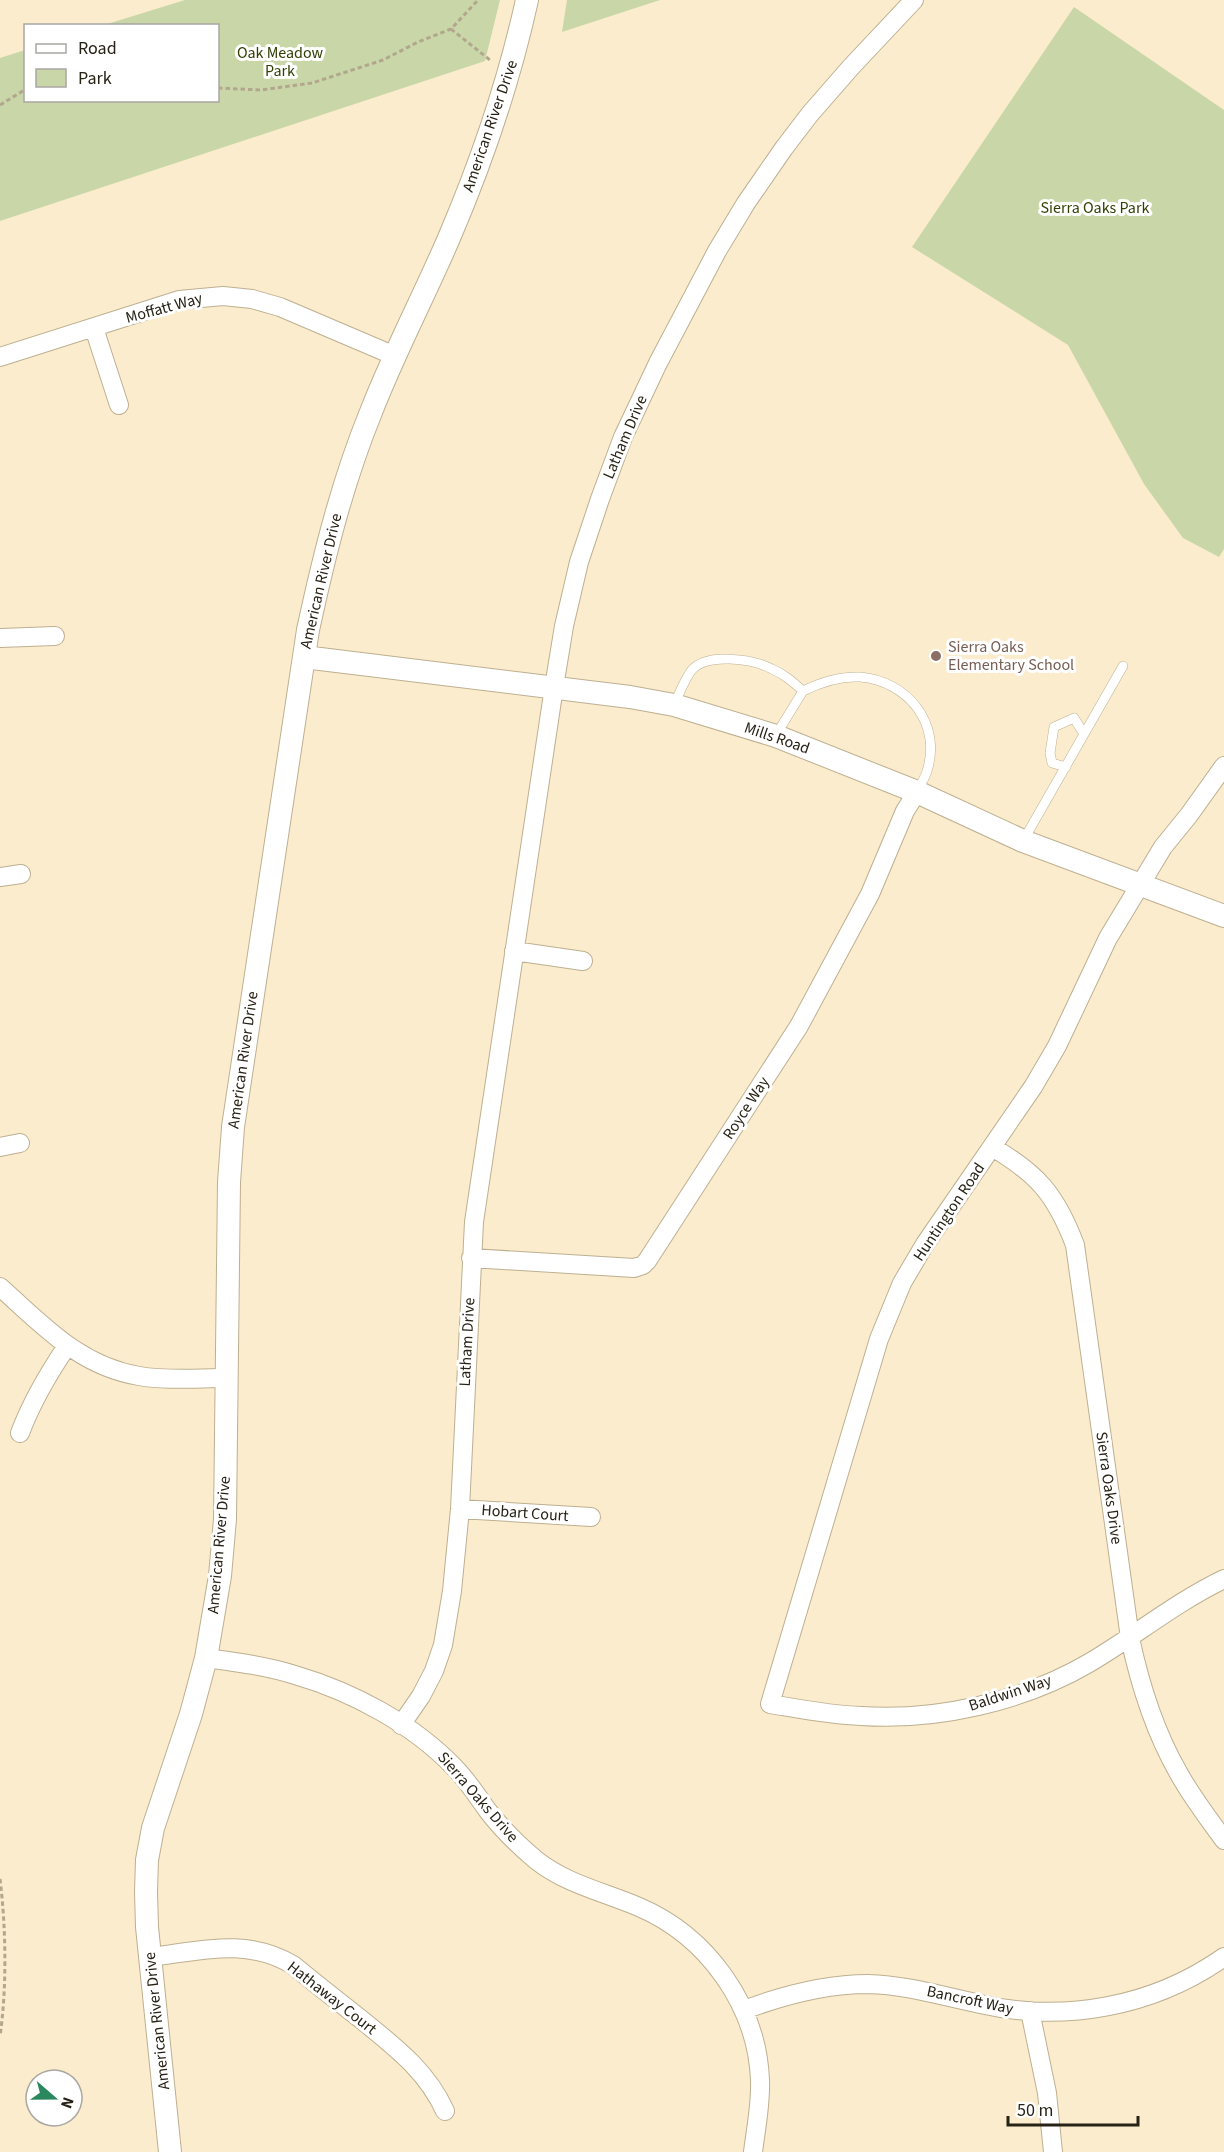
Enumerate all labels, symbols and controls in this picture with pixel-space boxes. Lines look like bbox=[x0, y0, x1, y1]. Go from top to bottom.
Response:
legend bbox=[24, 24, 219, 102]
text: Road bbox=[78, 36, 117, 61]
park label: Oak Meadow Park bbox=[237, 42, 324, 82]
street label: American River Drive bbox=[457, 57, 523, 195]
text: Park bbox=[78, 66, 112, 91]
park label: Sierra Oaks Park bbox=[1041, 197, 1149, 219]
street label: Moffatt Way bbox=[123, 287, 205, 329]
street label: Latham Drive bbox=[597, 392, 653, 482]
street label: American River Drive bbox=[295, 511, 347, 651]
place label: Sierra Oaks Elementary School bbox=[948, 636, 1074, 676]
marker: Sierra Oaks Elementary School bbox=[929, 649, 943, 663]
street label: Mills Road bbox=[741, 717, 813, 759]
street label: American River Drive bbox=[222, 990, 264, 1130]
street label: Royce Way bbox=[717, 1072, 775, 1144]
street label: Huntington Road bbox=[908, 1159, 990, 1265]
street label: Latham Drive bbox=[454, 1297, 480, 1387]
street label: Sierra Oaks Drive bbox=[1090, 1430, 1128, 1546]
street label: American River Drive bbox=[202, 1475, 236, 1615]
street label: Hobart Court bbox=[481, 1499, 570, 1527]
street label: Baldwin Way bbox=[966, 1669, 1055, 1717]
street label: Sierra Oaks Drive bbox=[432, 1747, 524, 1847]
street label: American River Drive bbox=[139, 1951, 175, 2091]
street label: Hathaway Court bbox=[283, 1956, 382, 2040]
street label: Bancroft Way bbox=[925, 1980, 1016, 2020]
north arrow bbox=[24, 2068, 84, 2128]
scale bar bbox=[1008, 2089, 1138, 2127]
text: N bbox=[55, 2094, 79, 2112]
text: 50 m bbox=[1017, 2098, 1053, 2123]

